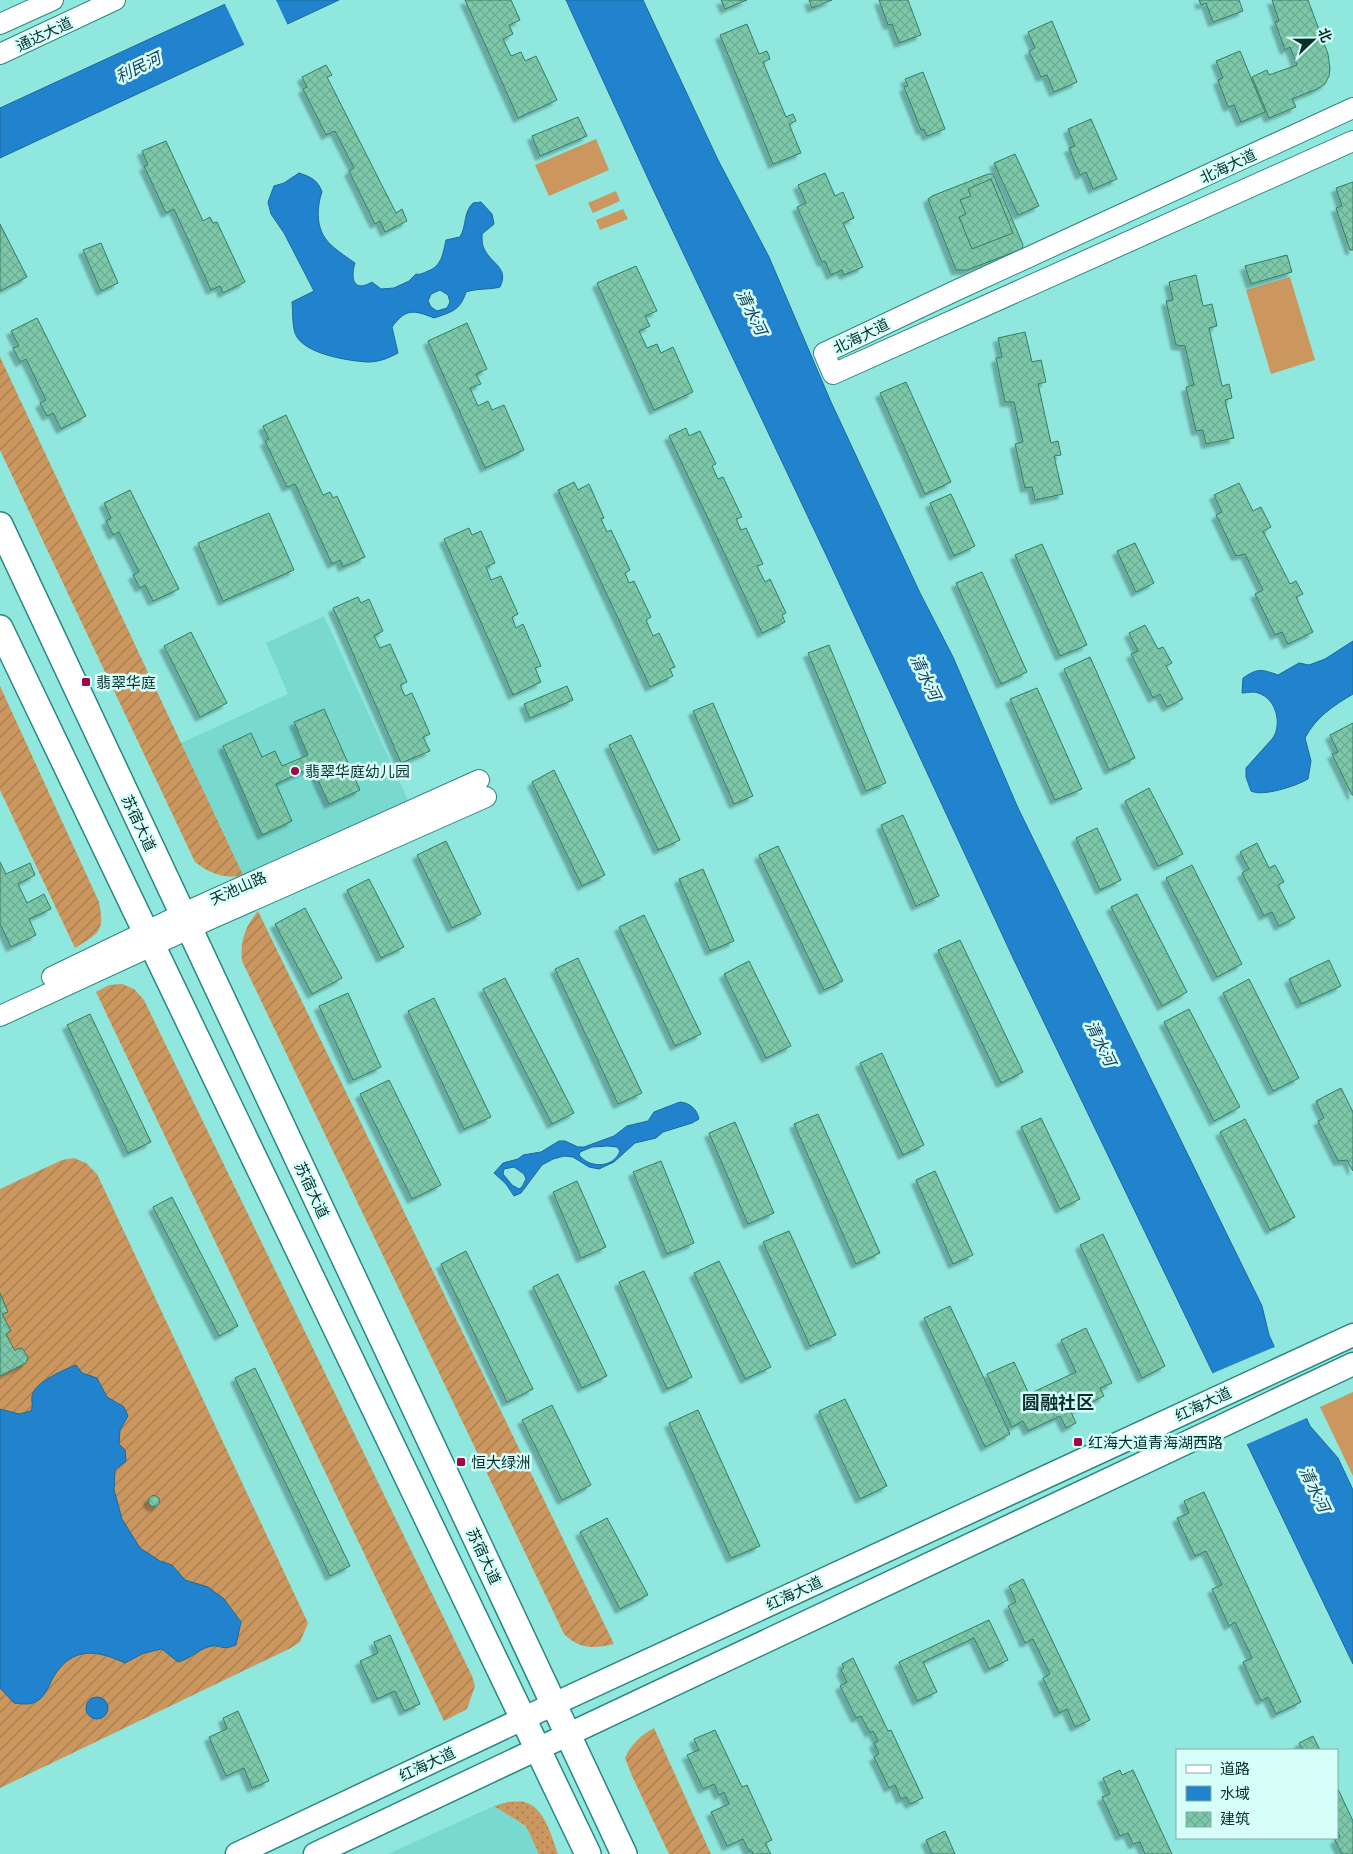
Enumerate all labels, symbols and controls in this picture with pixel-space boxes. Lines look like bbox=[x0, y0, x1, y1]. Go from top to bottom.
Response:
street label: 通达大道 bbox=[13, 13, 75, 55]
north arrow bbox=[1288, 15, 1338, 65]
text: 北 bbox=[1315, 25, 1336, 45]
water label: 利民河 bbox=[112, 46, 167, 87]
street label: 北海大道 bbox=[1197, 145, 1259, 187]
water label: 清水河 bbox=[732, 286, 773, 341]
street label: 北海大道 bbox=[830, 314, 892, 358]
water label: 清水河 bbox=[906, 651, 947, 706]
place label: 翡翠华庭 bbox=[96, 673, 156, 692]
marker: 翡翠华庭 bbox=[80, 676, 92, 688]
place label: 翡翠华庭幼儿园 bbox=[305, 762, 410, 781]
marker: 翡翠华庭幼儿园 bbox=[289, 765, 301, 777]
street label: 苏宿大道 bbox=[118, 792, 160, 854]
street label: 天池山路 bbox=[207, 867, 269, 909]
water label: 清水河 bbox=[1081, 1017, 1122, 1072]
street label: 苏宿大道 bbox=[291, 1159, 333, 1221]
street label: 红海大道 bbox=[1172, 1383, 1234, 1425]
district label: 圆融社区 bbox=[1022, 1392, 1094, 1413]
place label: 红海大道青海湖西路 bbox=[1088, 1433, 1223, 1452]
marker: 红海大道青海湖西路 bbox=[1072, 1436, 1084, 1448]
place label: 恒大绿洲 bbox=[471, 1453, 531, 1472]
marker: 恒大绿洲 bbox=[455, 1456, 467, 1468]
water label: 清水河 bbox=[1295, 1463, 1336, 1518]
street label: 苏宿大道 bbox=[463, 1525, 505, 1587]
street label: 红海大道 bbox=[763, 1572, 825, 1614]
street label: 红海大道 bbox=[396, 1743, 458, 1785]
legend bbox=[1176, 1749, 1338, 1839]
text: 道路 bbox=[1220, 1759, 1250, 1778]
text: 水域 bbox=[1220, 1784, 1250, 1803]
text: 建筑 bbox=[1220, 1809, 1250, 1828]

